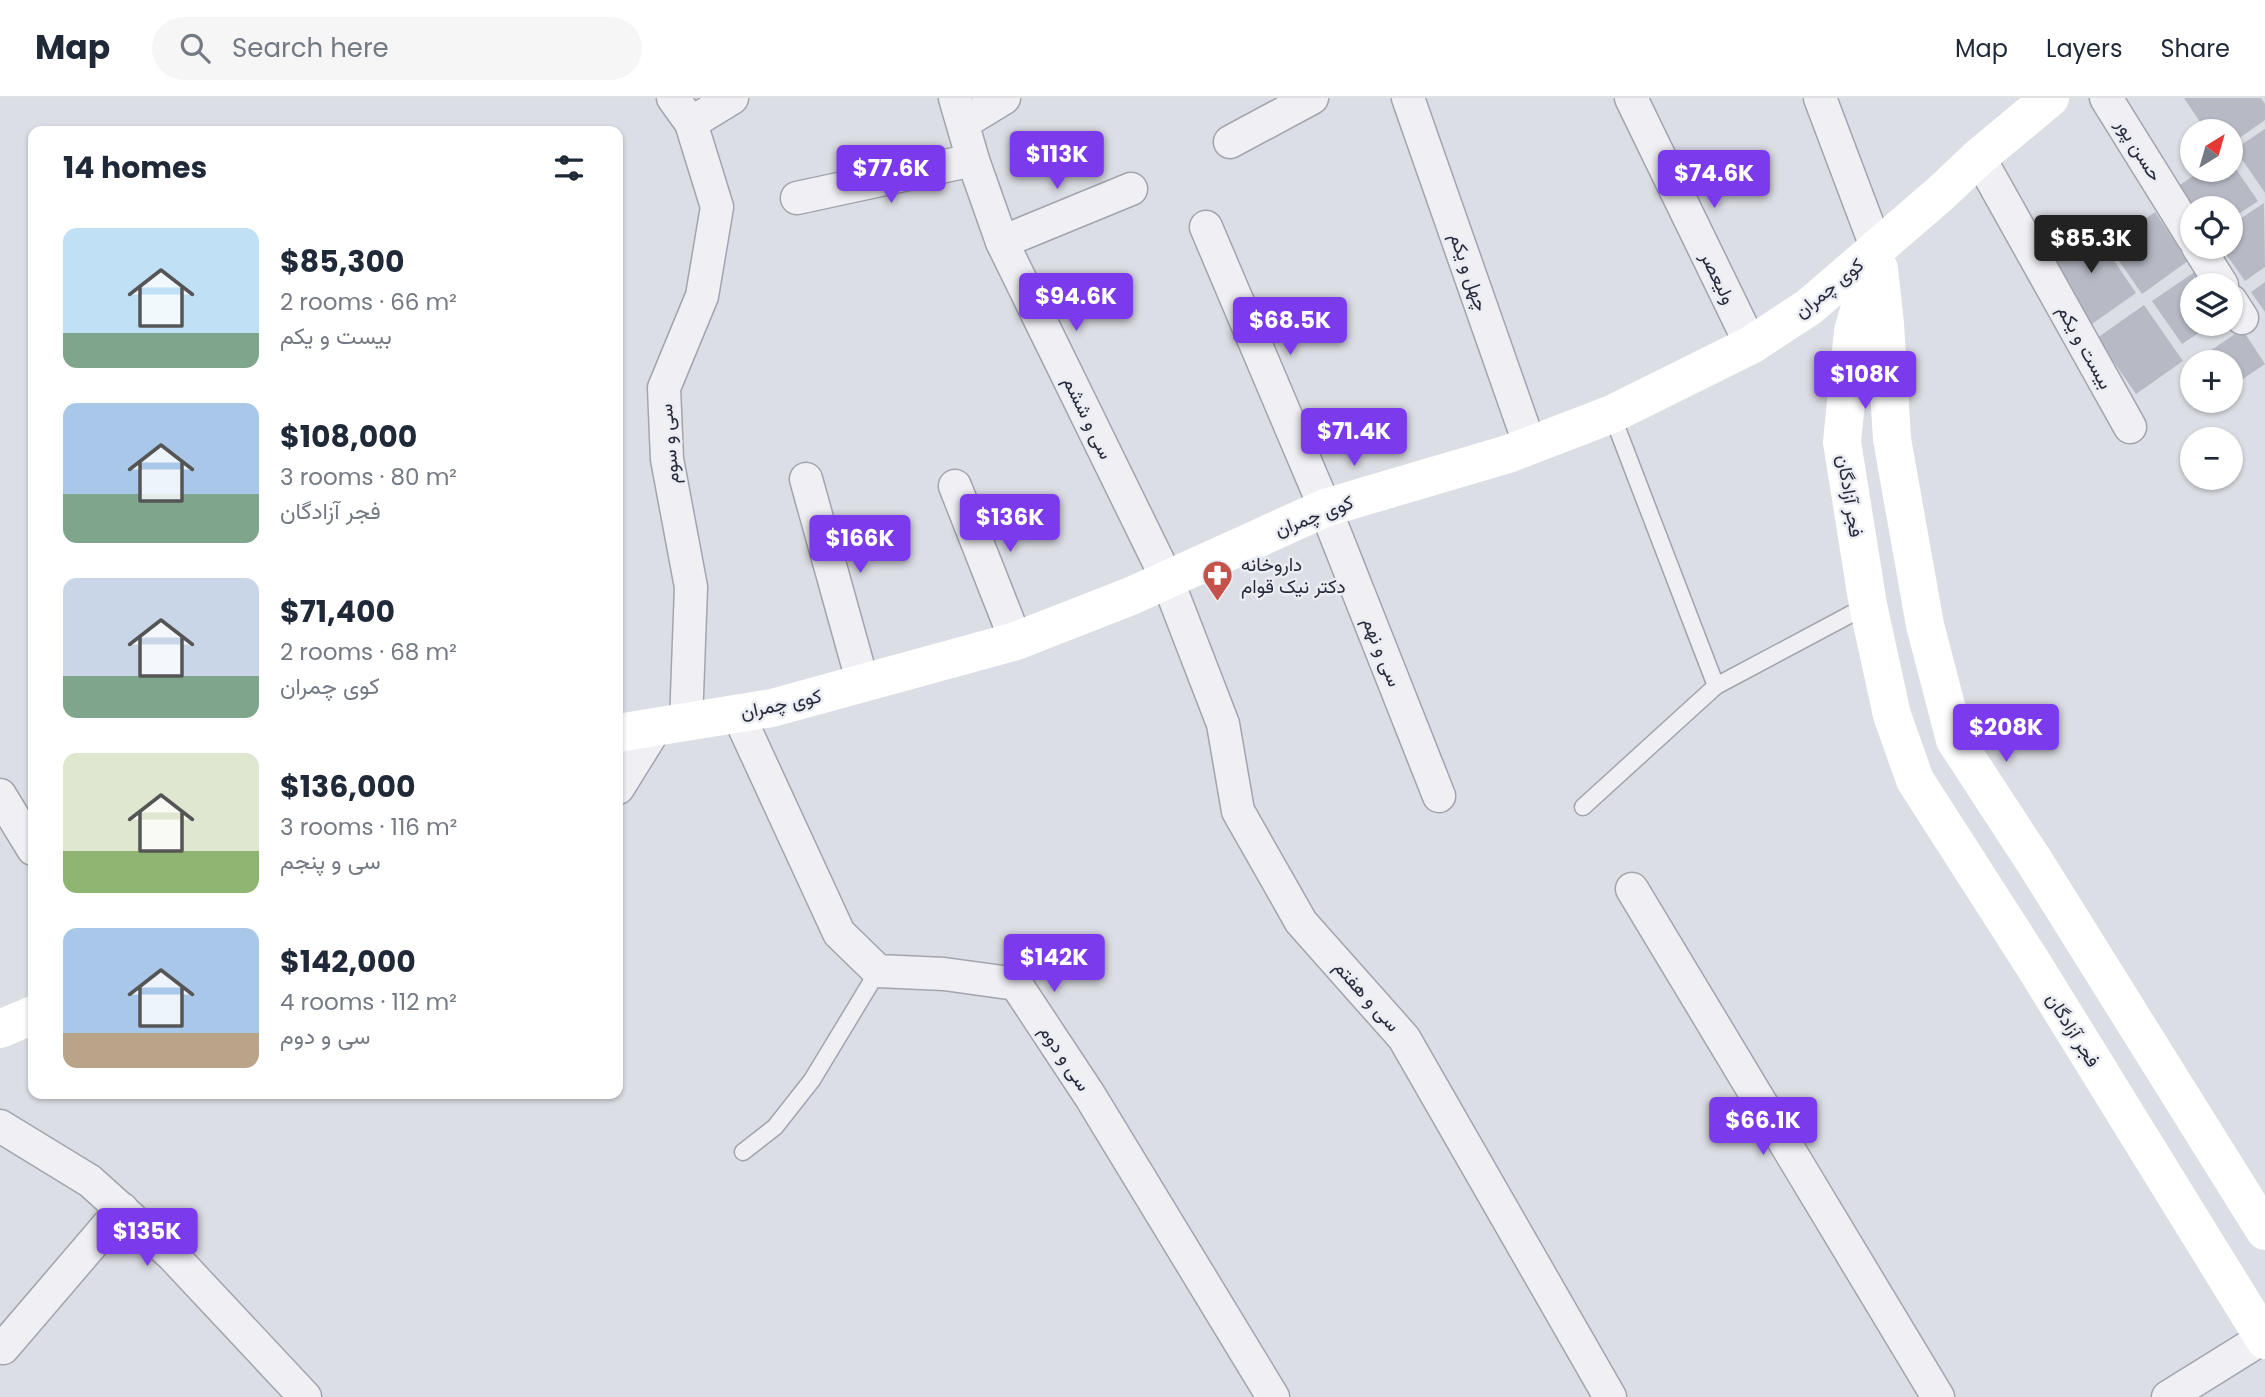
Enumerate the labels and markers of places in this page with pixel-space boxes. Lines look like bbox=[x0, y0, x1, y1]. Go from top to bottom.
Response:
pin: $113K bbox=[1008, 132, 1106, 191]
pin: $77.6K bbox=[834, 146, 948, 205]
pin: $74.6K bbox=[1657, 150, 1771, 210]
pin: $85.3K bbox=[2034, 216, 2148, 275]
pin: $94.6K bbox=[1019, 274, 1133, 333]
pin: $68.5K bbox=[1233, 298, 1347, 357]
pin: $108K bbox=[1816, 352, 1914, 411]
pin: $71.4K bbox=[1297, 408, 1411, 468]
pin: $136K bbox=[961, 494, 1059, 554]
pin: $166K bbox=[811, 516, 909, 575]
place label: داروخانه دکتر نیک قوام bbox=[1241, 551, 1346, 600]
pharmacy icon: داروخانه دکتر نیک قوام bbox=[1201, 558, 1235, 602]
pin: $208K bbox=[1957, 704, 2055, 764]
pin: $142K bbox=[1005, 934, 1103, 994]
pin: $66.1K bbox=[1706, 1098, 1820, 1157]
pin: $135K bbox=[98, 1208, 196, 1268]

